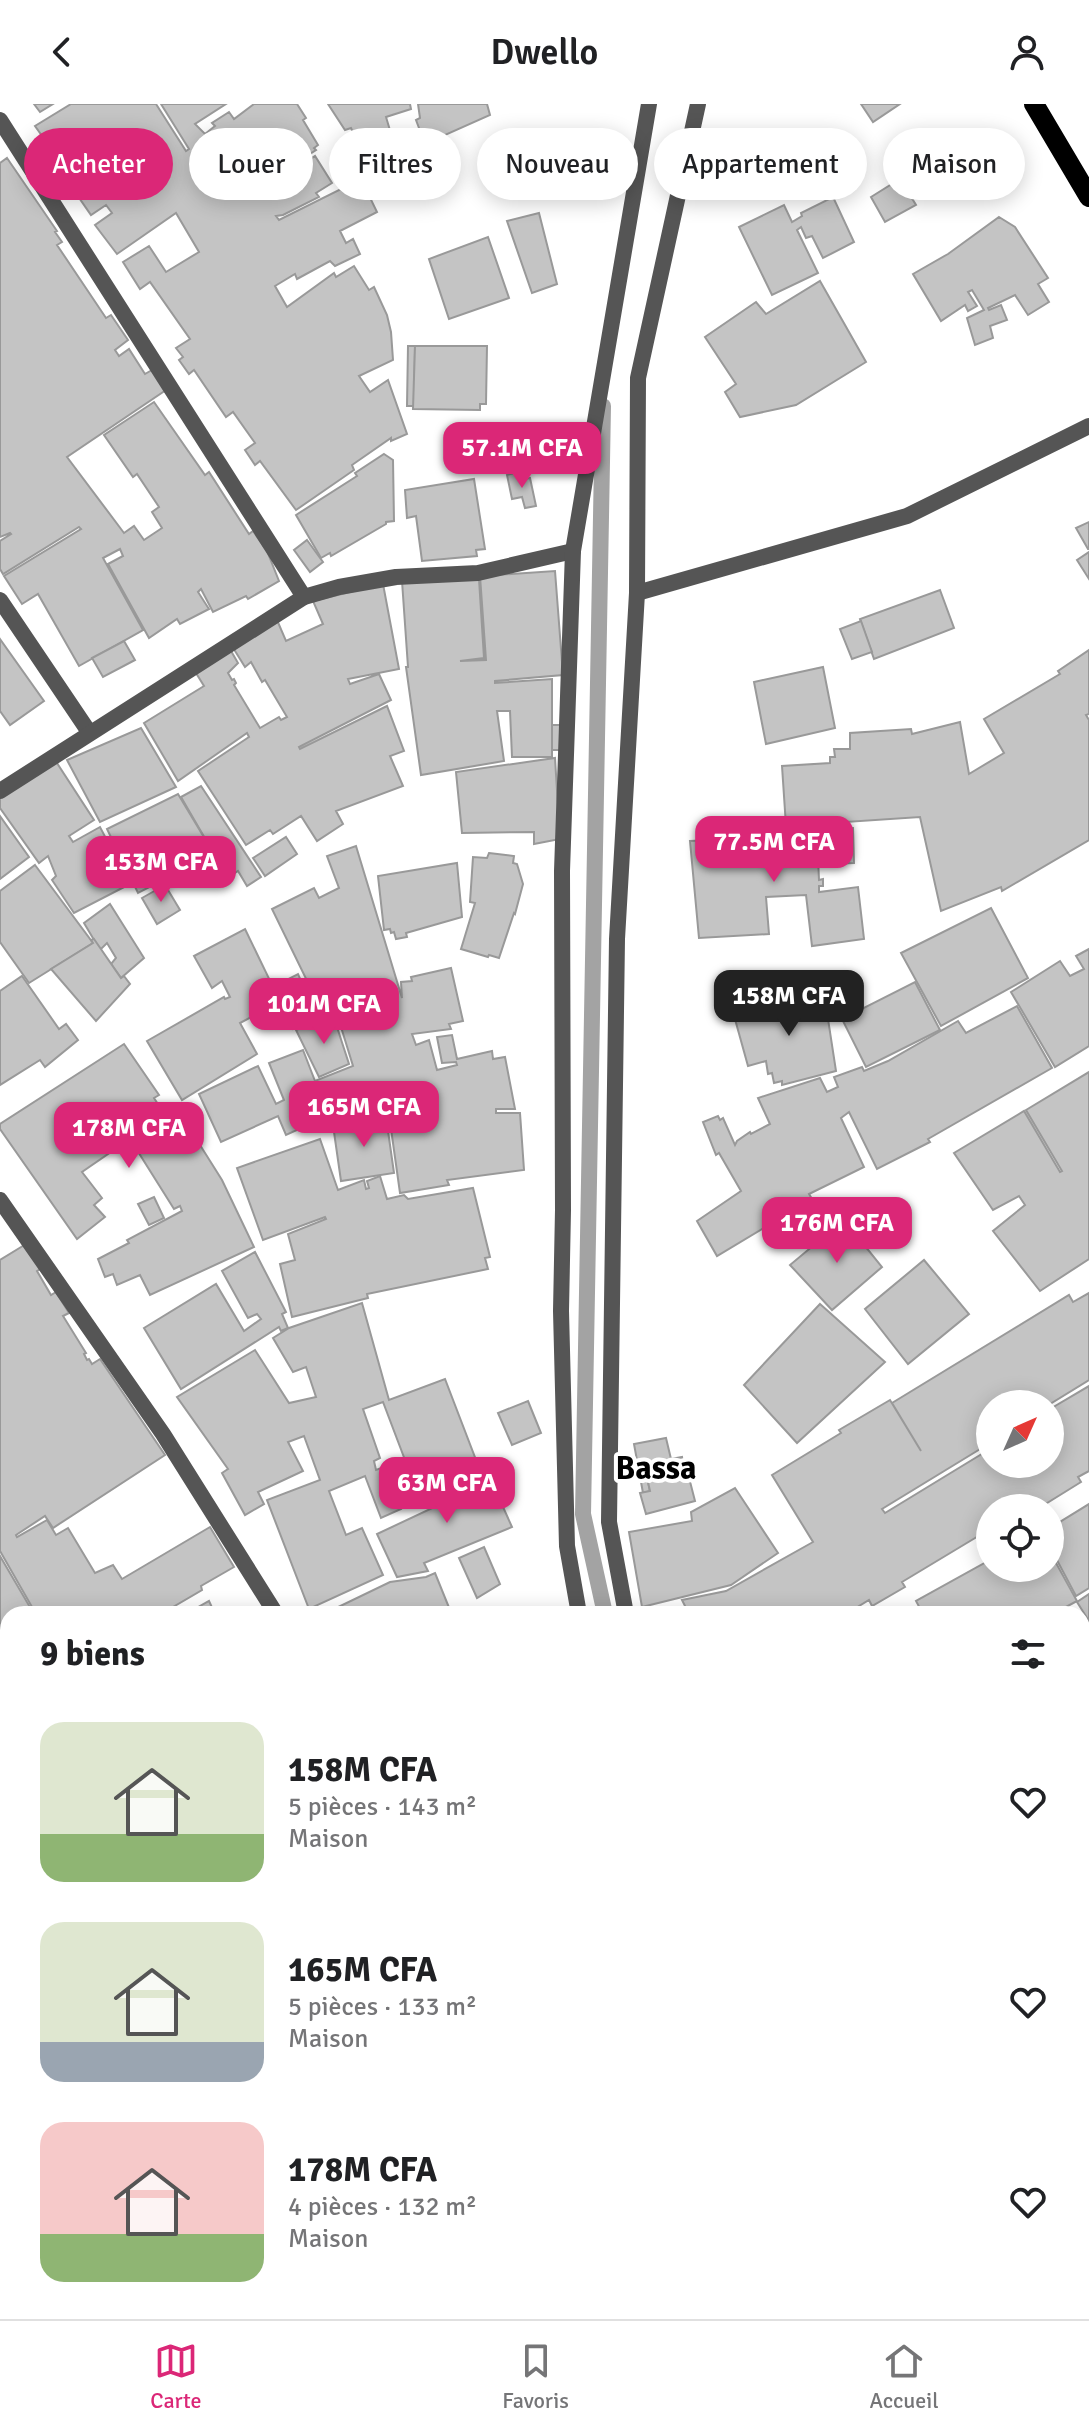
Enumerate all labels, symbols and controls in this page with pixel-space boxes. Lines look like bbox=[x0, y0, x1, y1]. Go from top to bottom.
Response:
icon: back bbox=[40, 30, 84, 74]
text: Dwello bbox=[491, 30, 598, 75]
icon: person bbox=[1005, 30, 1049, 74]
chip: Acheter bbox=[24, 128, 173, 200]
chip: Louer bbox=[189, 128, 313, 200]
chip: Filtres bbox=[329, 128, 461, 200]
chip: Nouveau bbox=[477, 128, 638, 200]
chip: Appartement bbox=[654, 128, 867, 200]
chip: Maison bbox=[883, 128, 1025, 200]
pin: 57.1M CFA bbox=[430, 422, 614, 490]
text: 57.1M CFA bbox=[461, 432, 583, 464]
pin: 77.5M CFA bbox=[682, 816, 866, 884]
text: 77.5M CFA bbox=[713, 826, 835, 858]
pin: 153M CFA bbox=[78, 836, 244, 904]
text: 153M CFA bbox=[104, 846, 218, 878]
pin: 158M CFA bbox=[706, 970, 872, 1038]
pin: 101M CFA bbox=[241, 978, 407, 1046]
text: 158M CFA bbox=[732, 980, 846, 1012]
text: 101M CFA bbox=[267, 988, 381, 1020]
pin: 165M CFA bbox=[281, 1081, 447, 1149]
text: 165M CFA bbox=[307, 1091, 421, 1123]
pin: 178M CFA bbox=[46, 1102, 212, 1170]
text: 178M CFA bbox=[72, 1112, 186, 1144]
pin: 176M CFA bbox=[754, 1197, 920, 1265]
text: 176M CFA bbox=[780, 1207, 894, 1239]
north arrow bbox=[976, 1390, 1064, 1478]
map controls bbox=[976, 1390, 1064, 1582]
district label: Bassa bbox=[616, 1449, 696, 1488]
pin: 63M CFA bbox=[373, 1457, 521, 1525]
text: 63M CFA bbox=[397, 1467, 497, 1499]
button: locate bbox=[976, 1494, 1064, 1582]
icon: filters bbox=[1006, 1632, 1050, 1676]
text: 9 biens bbox=[40, 1633, 145, 1675]
text: 158M CFA bbox=[288, 1749, 437, 1791]
icon: home bbox=[104, 1754, 200, 1850]
icon: heart bbox=[1006, 1780, 1050, 1824]
text: 5 pièces · 143 m² bbox=[288, 1791, 477, 1823]
text: Maison bbox=[288, 1823, 368, 1855]
text: 165M CFA bbox=[288, 1949, 437, 1991]
icon: home bbox=[104, 1954, 200, 2050]
icon: heart bbox=[1006, 1980, 1050, 2024]
text: 5 pièces · 133 m² bbox=[288, 1991, 477, 2023]
text: Maison bbox=[288, 2023, 368, 2055]
text: 178M CFA bbox=[288, 2149, 437, 2191]
icon: home bbox=[104, 2154, 200, 2250]
icon: heart bbox=[1006, 2180, 1050, 2224]
text: 4 pièces · 132 m² bbox=[288, 2191, 477, 2223]
text: Maison bbox=[288, 2223, 368, 2255]
tab: Carte bbox=[150, 2339, 202, 2414]
tab: Favoris bbox=[502, 2339, 569, 2414]
tab: Accueil bbox=[869, 2339, 939, 2414]

